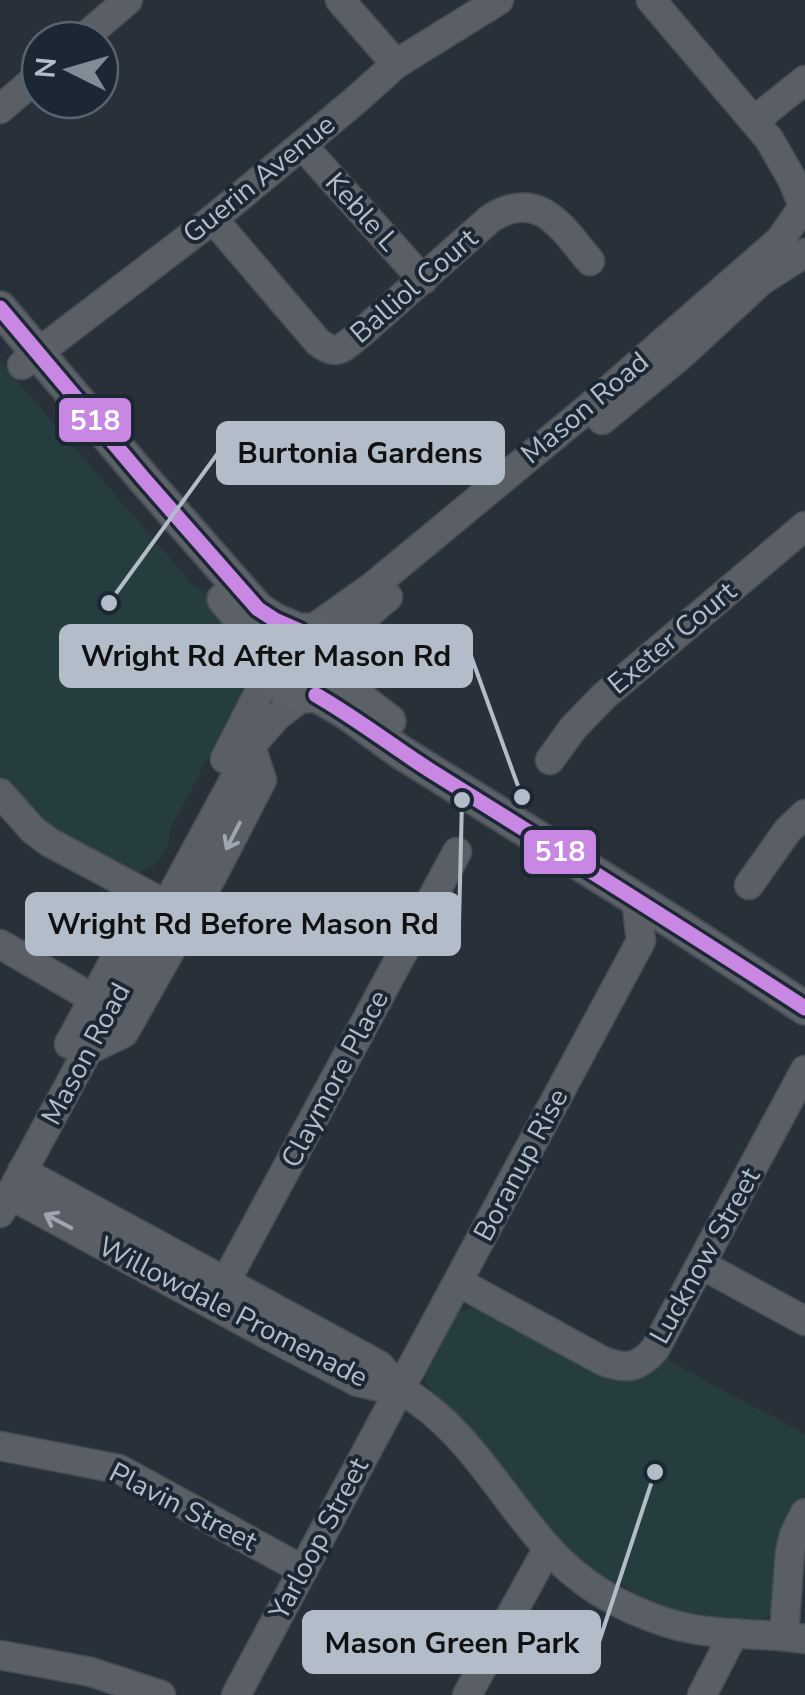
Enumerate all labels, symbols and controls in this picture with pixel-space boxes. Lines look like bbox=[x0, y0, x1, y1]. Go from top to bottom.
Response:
north arrow bbox=[20, 20, 120, 120]
text: N bbox=[26, 56, 66, 80]
street label: Guerin Avenue bbox=[175, 106, 343, 252]
street label: Keble L bbox=[316, 164, 408, 260]
street label: Balliol Court bbox=[342, 220, 486, 352]
street label: Mason Road bbox=[513, 343, 657, 473]
line badge: 518 bbox=[57, 396, 133, 444]
text: 518 bbox=[70, 402, 120, 440]
callout: Burtonia Gardens bbox=[218, 423, 503, 483]
text: Burtonia Gardens bbox=[237, 433, 483, 474]
street label: Exeter Court bbox=[600, 573, 745, 703]
callout: Wright Rd After Mason Rd bbox=[61, 626, 471, 686]
text: Wright Rd After Mason Rd bbox=[81, 636, 451, 677]
one-way arrow bbox=[223, 821, 242, 851]
line badge: 518 bbox=[522, 828, 598, 876]
text: 518 bbox=[535, 833, 585, 871]
callout: Wright Rd Before Mason Rd bbox=[27, 894, 459, 954]
text: Wright Rd Before Mason Rd bbox=[47, 904, 439, 945]
street label: Mason Road bbox=[33, 976, 139, 1132]
street label: Claymore Place bbox=[272, 983, 398, 1175]
street label: Boranup Rise bbox=[465, 1082, 577, 1248]
street label: Lucknow Street bbox=[641, 1161, 769, 1351]
one-way arrow bbox=[44, 1211, 74, 1231]
street label: Willowdale Promenade bbox=[92, 1228, 374, 1396]
street label: Yarloop Street bbox=[260, 1451, 378, 1628]
street label: Plavin Street bbox=[103, 1453, 264, 1561]
callout: Mason Green Park bbox=[304, 1612, 599, 1672]
text: Mason Green Park bbox=[325, 1623, 580, 1664]

